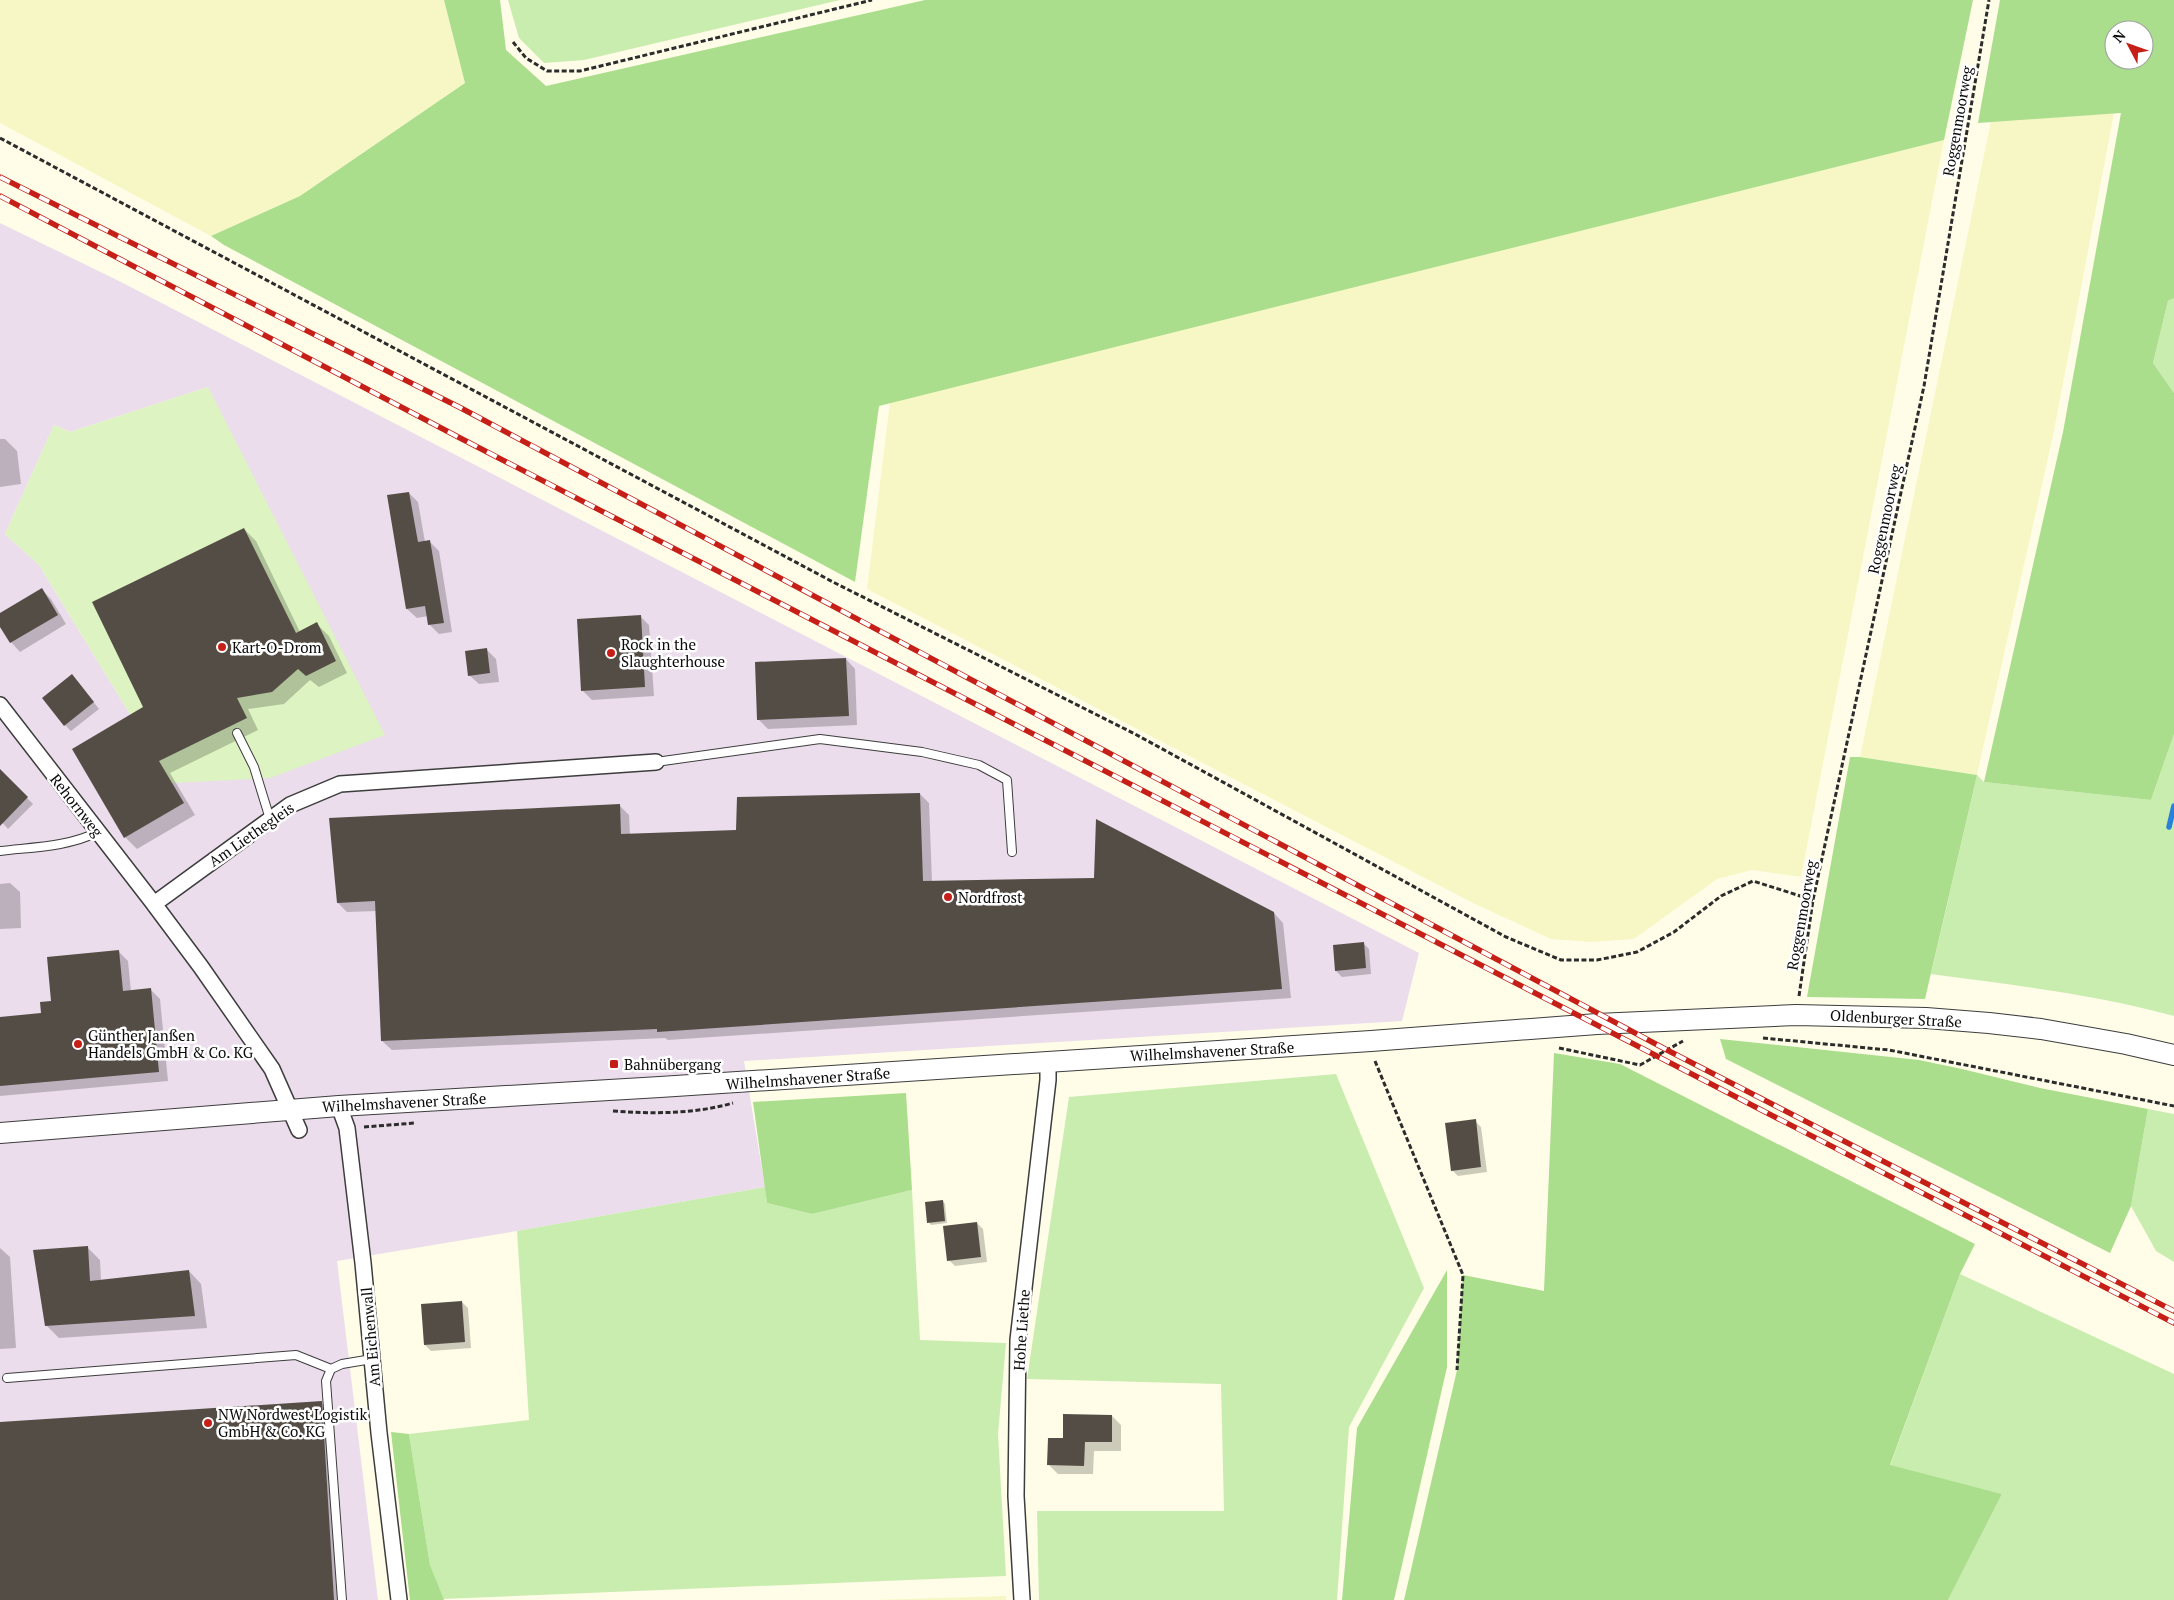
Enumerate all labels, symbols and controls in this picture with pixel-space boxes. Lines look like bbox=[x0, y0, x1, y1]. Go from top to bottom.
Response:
north arrow bbox=[2104, 20, 2154, 70]
text: N bbox=[2108, 26, 2130, 46]
street label: Roggenmoorweg bbox=[1937, 63, 1977, 178]
street label: Roggenmoorweg bbox=[1863, 461, 1906, 576]
place label: Rock in the Slaughterhouse bbox=[621, 634, 725, 671]
place label: Kart-O-Drom bbox=[232, 637, 322, 657]
marker: Kart-O-Drom bbox=[216, 641, 228, 653]
marker: Rock in the Slaughterhouse bbox=[605, 647, 617, 659]
street label: Rehornweg bbox=[46, 769, 109, 841]
street label: Am Liethegleis bbox=[204, 797, 298, 871]
street label: Roggenmoorweg bbox=[1781, 857, 1821, 972]
place label: Nordfrost bbox=[958, 887, 1023, 907]
marker: Nordfrost bbox=[942, 891, 954, 903]
street label: Oldenburger Straße bbox=[1830, 1005, 1962, 1031]
place label: Günther Janßen Handels GmbH & Co. KG bbox=[88, 1025, 254, 1062]
street label: Wilhelmshavener Straße bbox=[1129, 1037, 1295, 1065]
marker: Günther Janßen Handels GmbH & Co. KG bbox=[72, 1038, 84, 1050]
place label: Bahnübergang bbox=[624, 1054, 722, 1074]
marker: Bahnübergang bbox=[608, 1058, 620, 1070]
street label: Wilhelmshavener Straße bbox=[725, 1062, 891, 1094]
street label: Wilhelmshavener Straße bbox=[321, 1088, 487, 1116]
street label: Am Eichenwall bbox=[356, 1286, 384, 1388]
street label: Hohe Liethe bbox=[1008, 1289, 1034, 1371]
place label: NW Nordwest Logistik GmbH & Co. KG bbox=[218, 1404, 367, 1441]
marker: NW Nordwest Logistik GmbH & Co. KG bbox=[202, 1417, 214, 1429]

